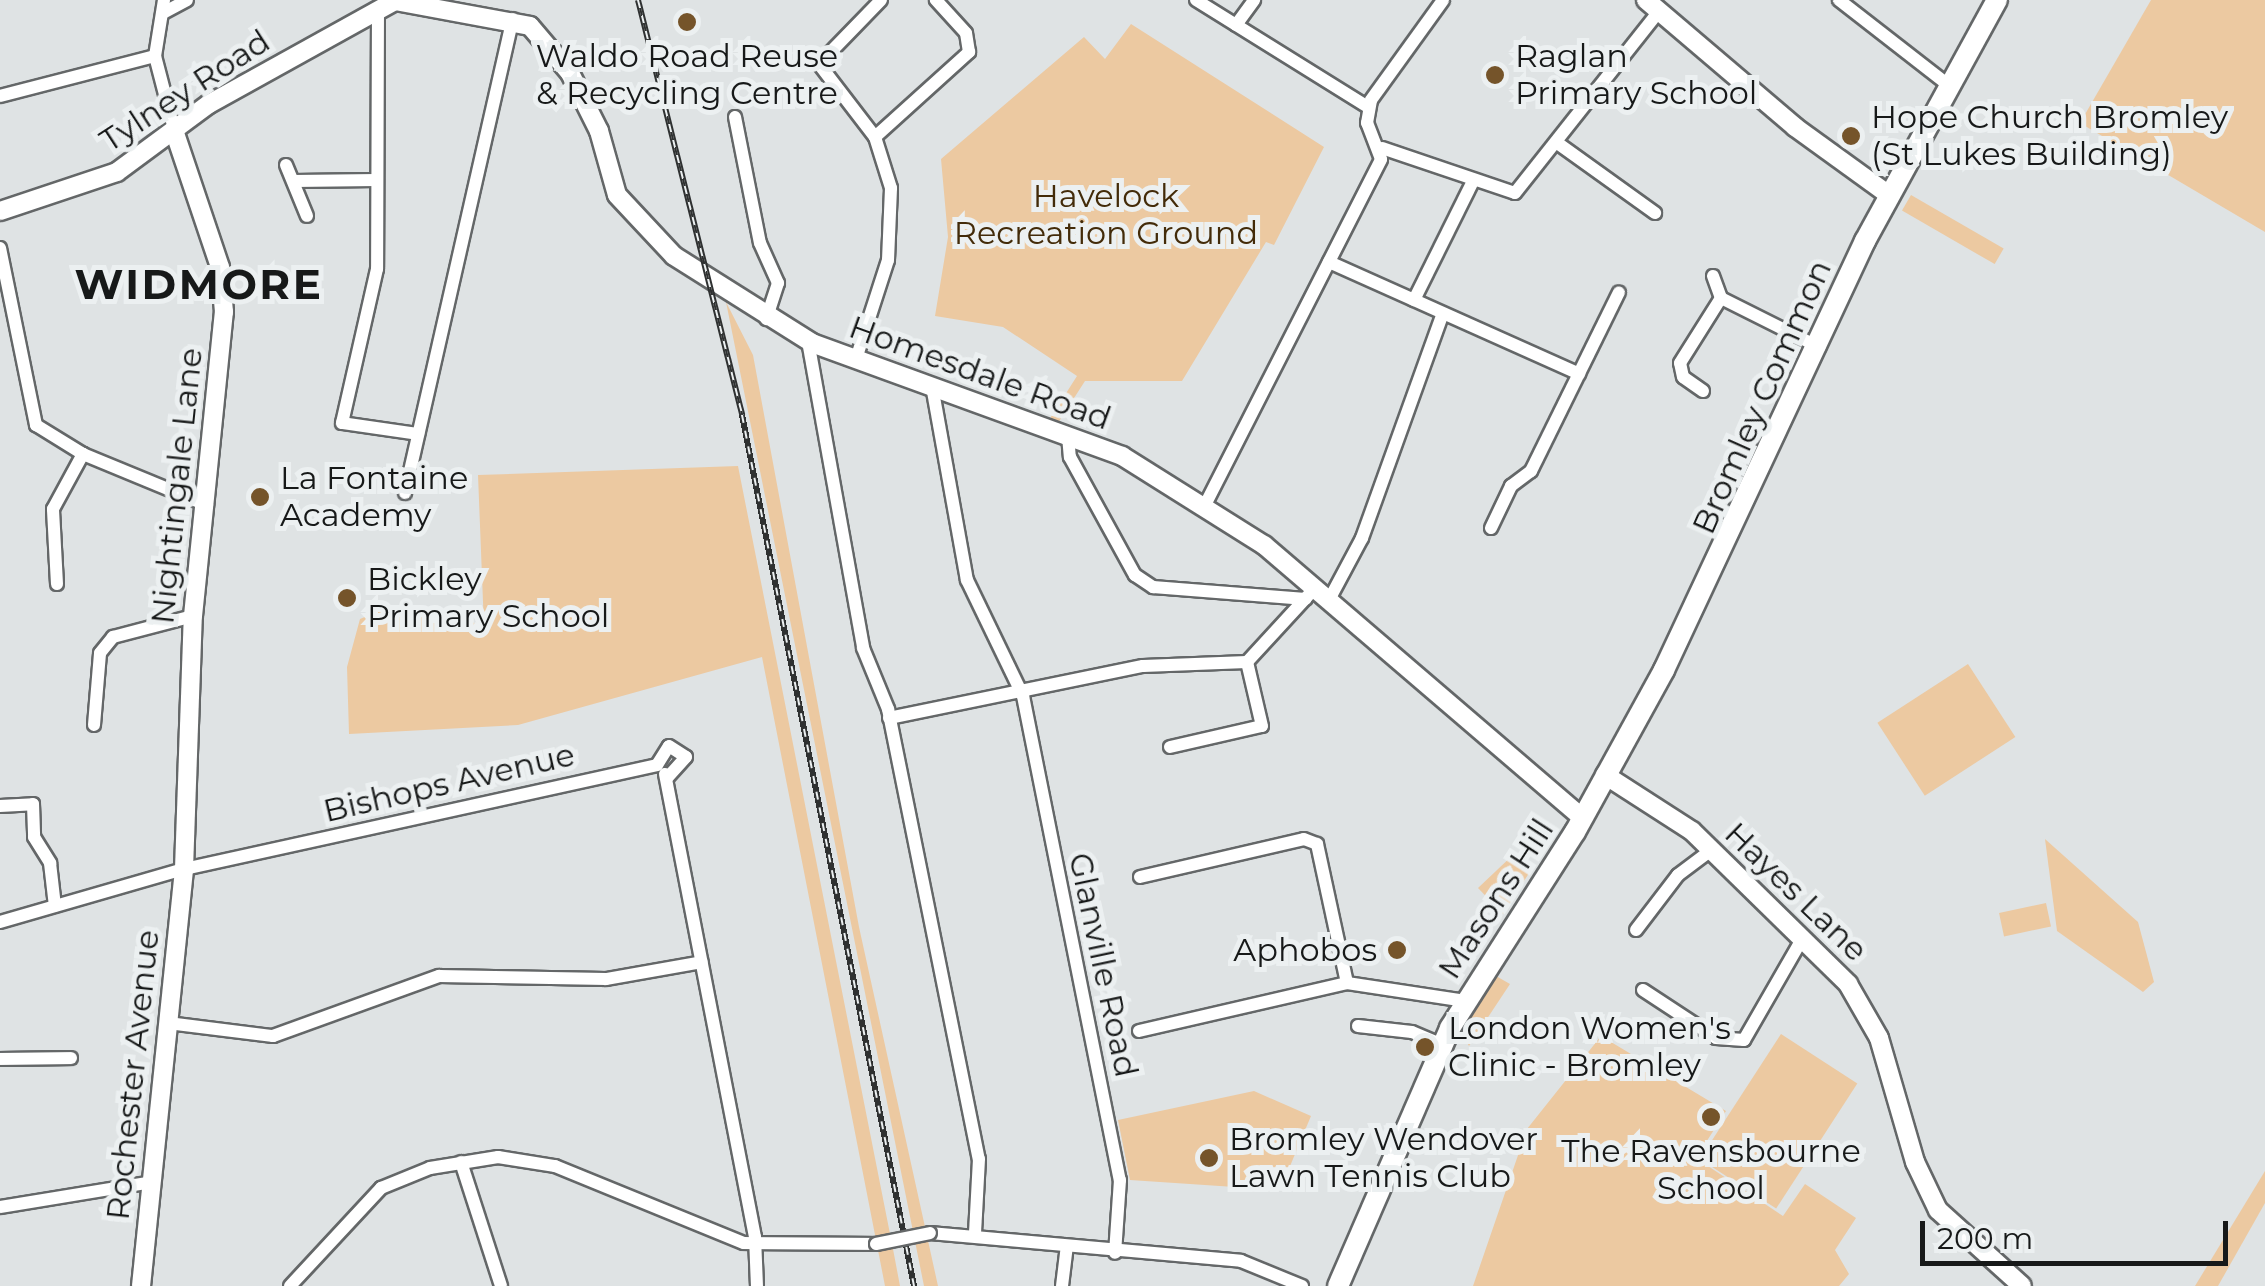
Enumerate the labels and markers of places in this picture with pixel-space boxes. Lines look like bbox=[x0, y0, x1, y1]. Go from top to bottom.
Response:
marker: Waldo Road Reuse & Recycling Centre bbox=[676, 11, 698, 33]
place label: Waldo Road Reuse & Recycling Centre bbox=[536, 38, 838, 113]
place label: Raglan Primary School bbox=[1515, 38, 1757, 113]
marker: Raglan Primary School bbox=[1484, 64, 1506, 86]
place label: Hope Church Bromley (St Lukes Building) bbox=[1871, 99, 2228, 174]
marker: Hope Church Bromley (St Lukes Building) bbox=[1840, 125, 1862, 147]
place label: La Fontaine Academy bbox=[280, 460, 468, 535]
marker: La Fontaine Academy bbox=[249, 486, 271, 508]
place label: Bickley Primary School bbox=[367, 561, 609, 636]
marker: Bickley Primary School bbox=[336, 587, 358, 609]
place label: Aphobos bbox=[1233, 931, 1377, 969]
marker: Aphobos bbox=[1386, 939, 1408, 961]
place label: London Women's Clinic - Bromley bbox=[1448, 1010, 1731, 1085]
marker: London Women's Clinic - Bromley bbox=[1412, 1034, 1438, 1060]
marker: The Ravensbourne School bbox=[1700, 1106, 1722, 1128]
place label: Bromley Wendover Lawn Tennis Club bbox=[1229, 1121, 1538, 1196]
place label: The Ravensbourne School bbox=[1561, 1133, 1861, 1208]
marker: Bromley Wendover Lawn Tennis Club bbox=[1198, 1147, 1220, 1169]

